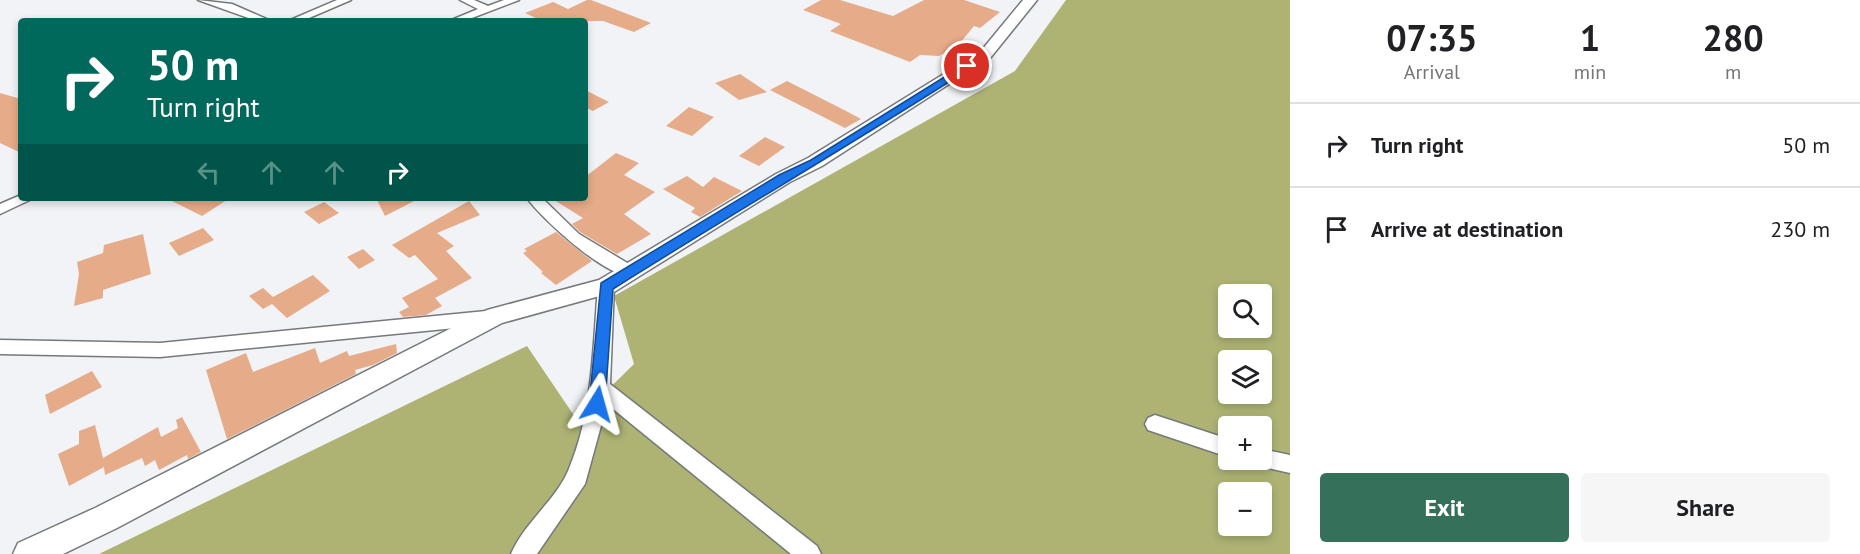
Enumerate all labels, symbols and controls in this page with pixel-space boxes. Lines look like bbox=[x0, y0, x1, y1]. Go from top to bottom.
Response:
text: 07:35 bbox=[1386, 14, 1478, 61]
text: 1 bbox=[1580, 14, 1600, 61]
text: 280 bbox=[1703, 14, 1764, 61]
text: 50 m bbox=[147, 37, 239, 92]
pin bbox=[941, 40, 992, 91]
icon: right bbox=[48, 42, 126, 120]
icon: arrive bbox=[950, 49, 983, 82]
text: Arrival bbox=[1404, 59, 1460, 85]
text: min bbox=[1574, 59, 1606, 85]
text: m bbox=[1725, 59, 1741, 85]
text: Turn right bbox=[147, 90, 260, 124]
icon: right bbox=[1320, 129, 1353, 162]
text: Turn right bbox=[1371, 131, 1463, 159]
text: 50 m bbox=[1782, 131, 1830, 159]
icon: left bbox=[192, 156, 225, 189]
icon: ahead bbox=[255, 156, 288, 189]
icon: ahead bbox=[318, 156, 351, 189]
icon: right bbox=[381, 156, 414, 189]
icon: arrive bbox=[1320, 213, 1353, 246]
text: Arrive at destination bbox=[1371, 215, 1563, 243]
text: 230 m bbox=[1770, 215, 1830, 243]
map controls bbox=[1218, 284, 1272, 536]
button: search bbox=[1218, 284, 1272, 338]
button: layers bbox=[1218, 350, 1272, 404]
position arrow bbox=[565, 372, 629, 436]
button: + bbox=[1218, 416, 1272, 470]
button: Exit bbox=[1320, 473, 1569, 542]
button: Share bbox=[1581, 473, 1830, 542]
button: − bbox=[1218, 482, 1272, 536]

